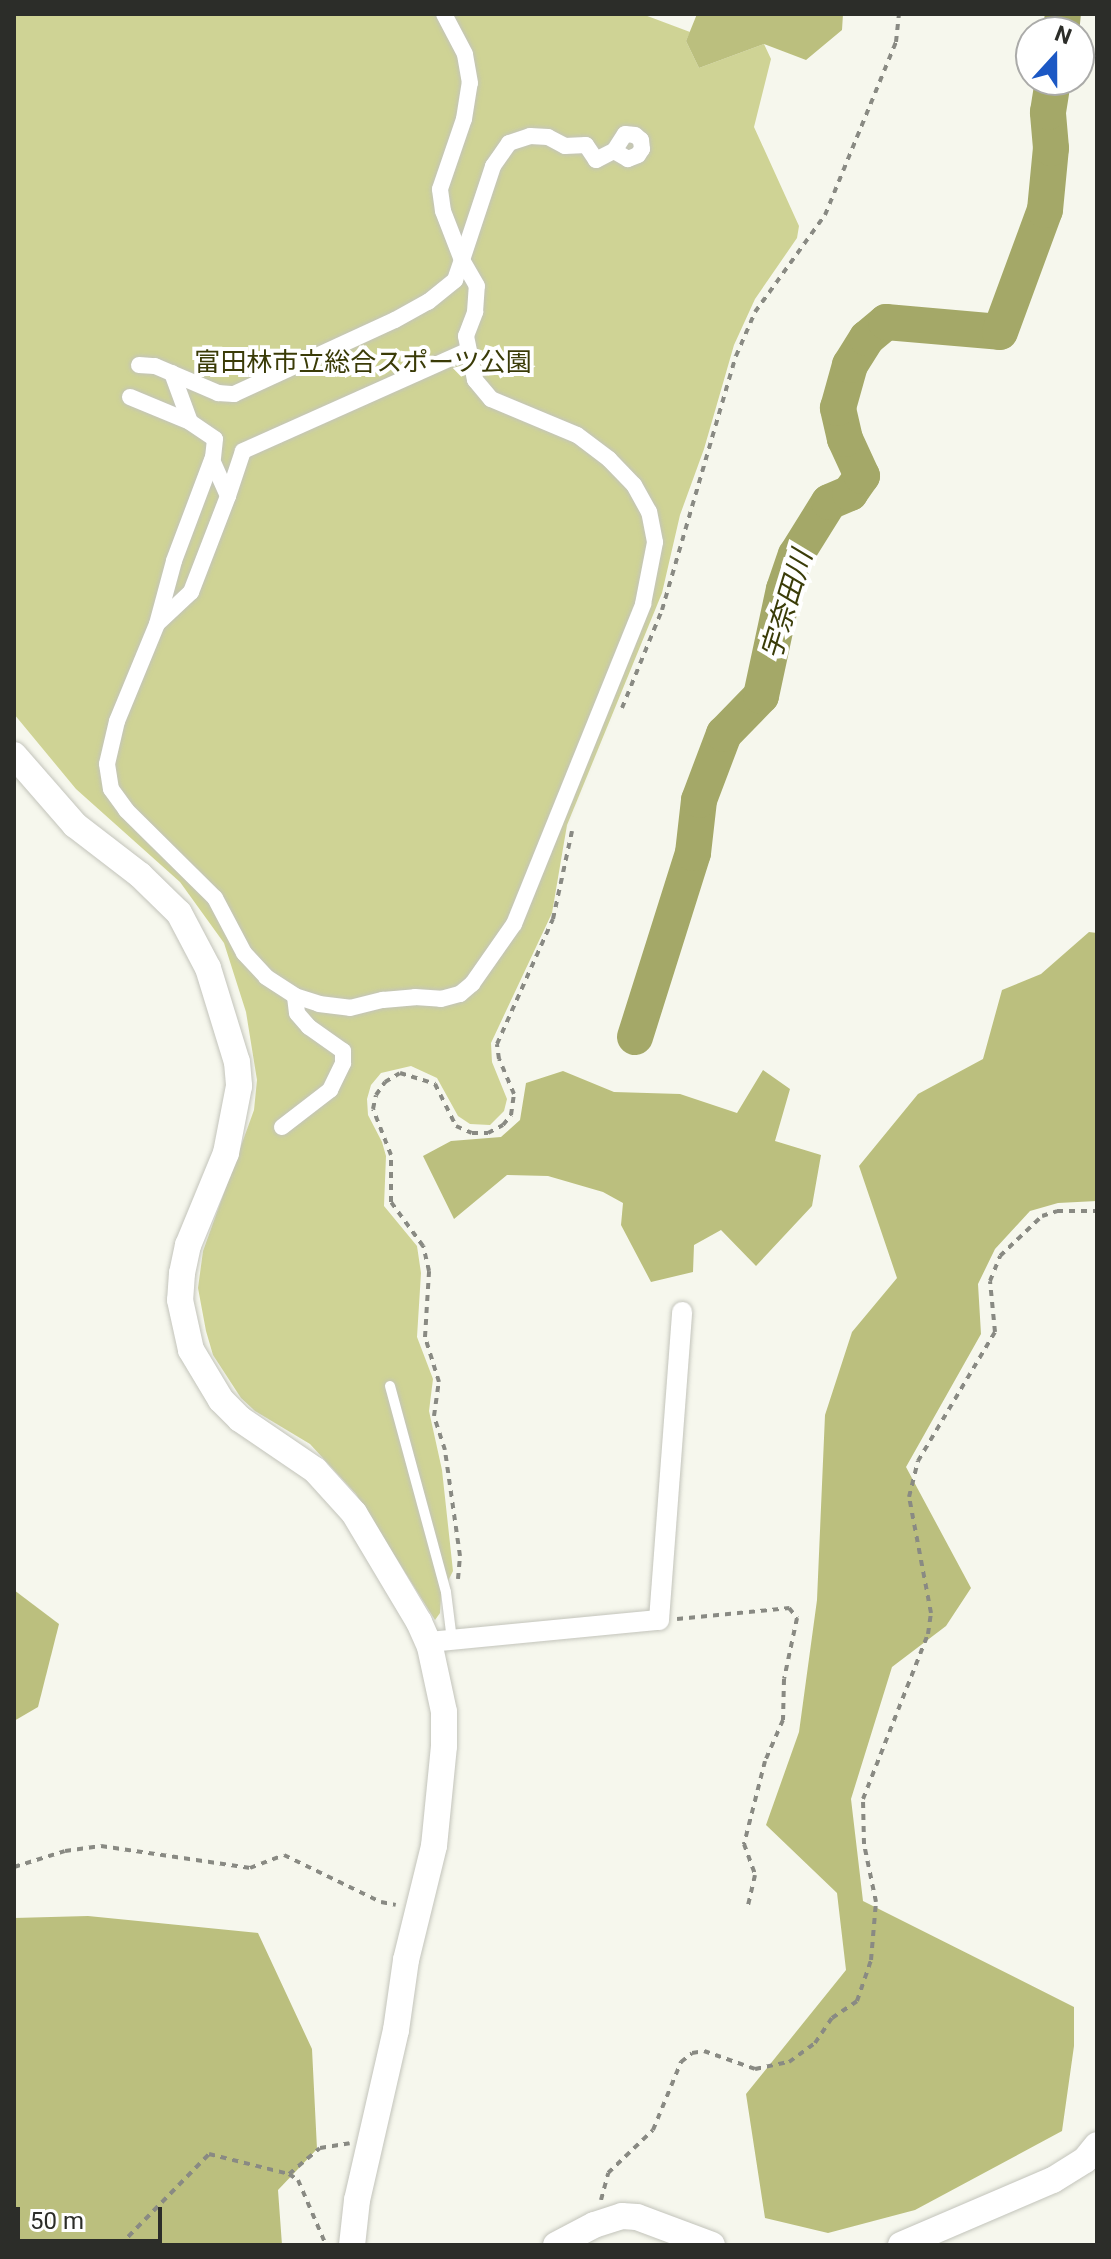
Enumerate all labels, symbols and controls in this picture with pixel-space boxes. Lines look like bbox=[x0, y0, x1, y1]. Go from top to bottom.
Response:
north arrow bbox=[1015, 16, 1095, 96]
text: N bbox=[1051, 21, 1075, 49]
park label: 富田林市立総合スポーツ公園 bbox=[194, 347, 532, 379]
water label: 宇奈田川 bbox=[755, 547, 819, 663]
scale bar bbox=[20, 2191, 166, 2241]
text: 50 m bbox=[30, 2207, 84, 2235]

